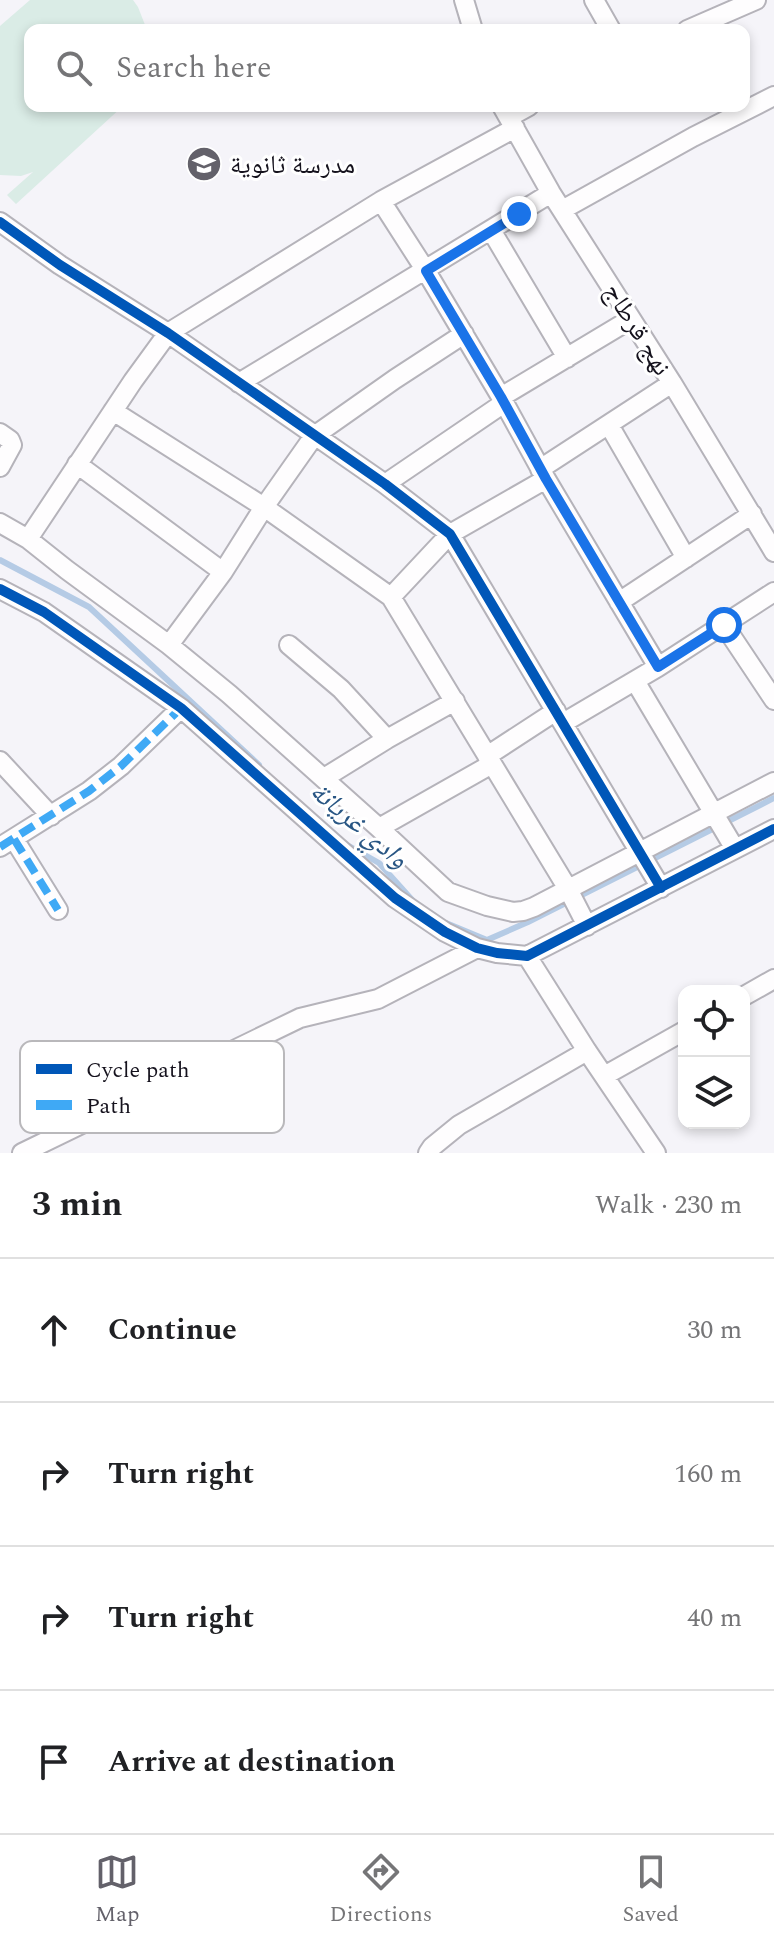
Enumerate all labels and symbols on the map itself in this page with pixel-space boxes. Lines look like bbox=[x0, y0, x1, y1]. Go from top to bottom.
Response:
school or university icon: مدرسة ثانوية bbox=[185, 145, 223, 183]
place label: مدرسة ثانوية bbox=[230, 145, 355, 185]
route end bbox=[501, 196, 537, 232]
street label: نهج قرطاج bbox=[593, 275, 681, 384]
route start bbox=[706, 607, 742, 643]
water label: وادي غريانة bbox=[300, 771, 418, 880]
legend bbox=[20, 1041, 284, 1133]
text: Cycle path bbox=[86, 1054, 190, 1087]
text: Path bbox=[86, 1090, 131, 1123]

